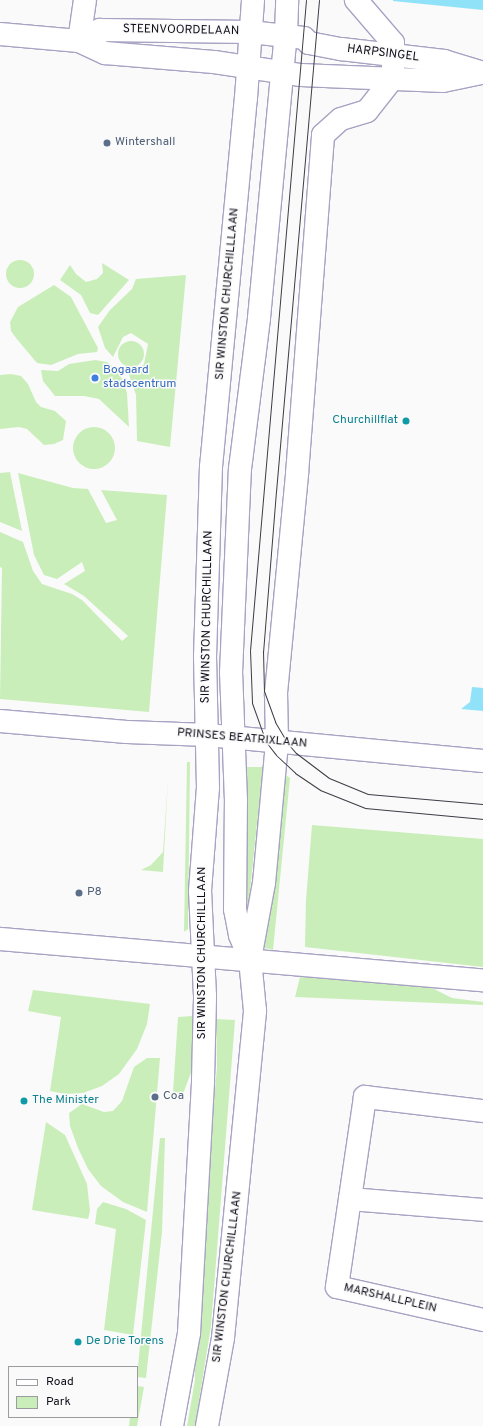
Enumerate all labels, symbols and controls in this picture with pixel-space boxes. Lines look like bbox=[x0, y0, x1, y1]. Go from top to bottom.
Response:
street label: STEENVOORDELAAN bbox=[123, 23, 239, 39]
street label: HARPSINGEL bbox=[346, 42, 420, 66]
place label: Wintershall bbox=[115, 136, 175, 150]
marker: Wintershall bbox=[102, 138, 112, 148]
street label: SIR WINSTON CHURCHILLLAAN bbox=[213, 207, 243, 381]
place label: Bogaard stadscentrum bbox=[103, 364, 177, 392]
marker: Bogaard stadscentrum bbox=[90, 373, 100, 383]
place label: Churchillflat bbox=[332, 414, 398, 428]
marker: Churchillflat bbox=[401, 416, 411, 426]
street label: SIR WINSTON CHURCHILLLAAN bbox=[199, 530, 217, 704]
street label: PRINSES BEATRIXLAAN bbox=[176, 726, 308, 752]
street label: SIR WINSTON CHURCHILLLAAN bbox=[196, 866, 210, 1040]
place label: P8 bbox=[87, 886, 102, 900]
marker: P8 bbox=[74, 888, 84, 898]
place label: Coa bbox=[163, 1090, 184, 1104]
marker: Coa bbox=[150, 1092, 160, 1102]
place label: The Minister bbox=[32, 1094, 99, 1108]
marker: The Minister bbox=[19, 1096, 29, 1106]
street label: SIR WINSTON CHURCHILLLAAN bbox=[210, 1190, 246, 1364]
street label: MARSHALLPLEIN bbox=[342, 1281, 438, 1317]
place label: De Drie Torens bbox=[86, 1335, 164, 1349]
marker: De Drie Torens bbox=[73, 1337, 83, 1347]
legend bbox=[8, 1366, 138, 1418]
text: Road bbox=[46, 1374, 74, 1390]
text: Park bbox=[46, 1394, 71, 1410]

